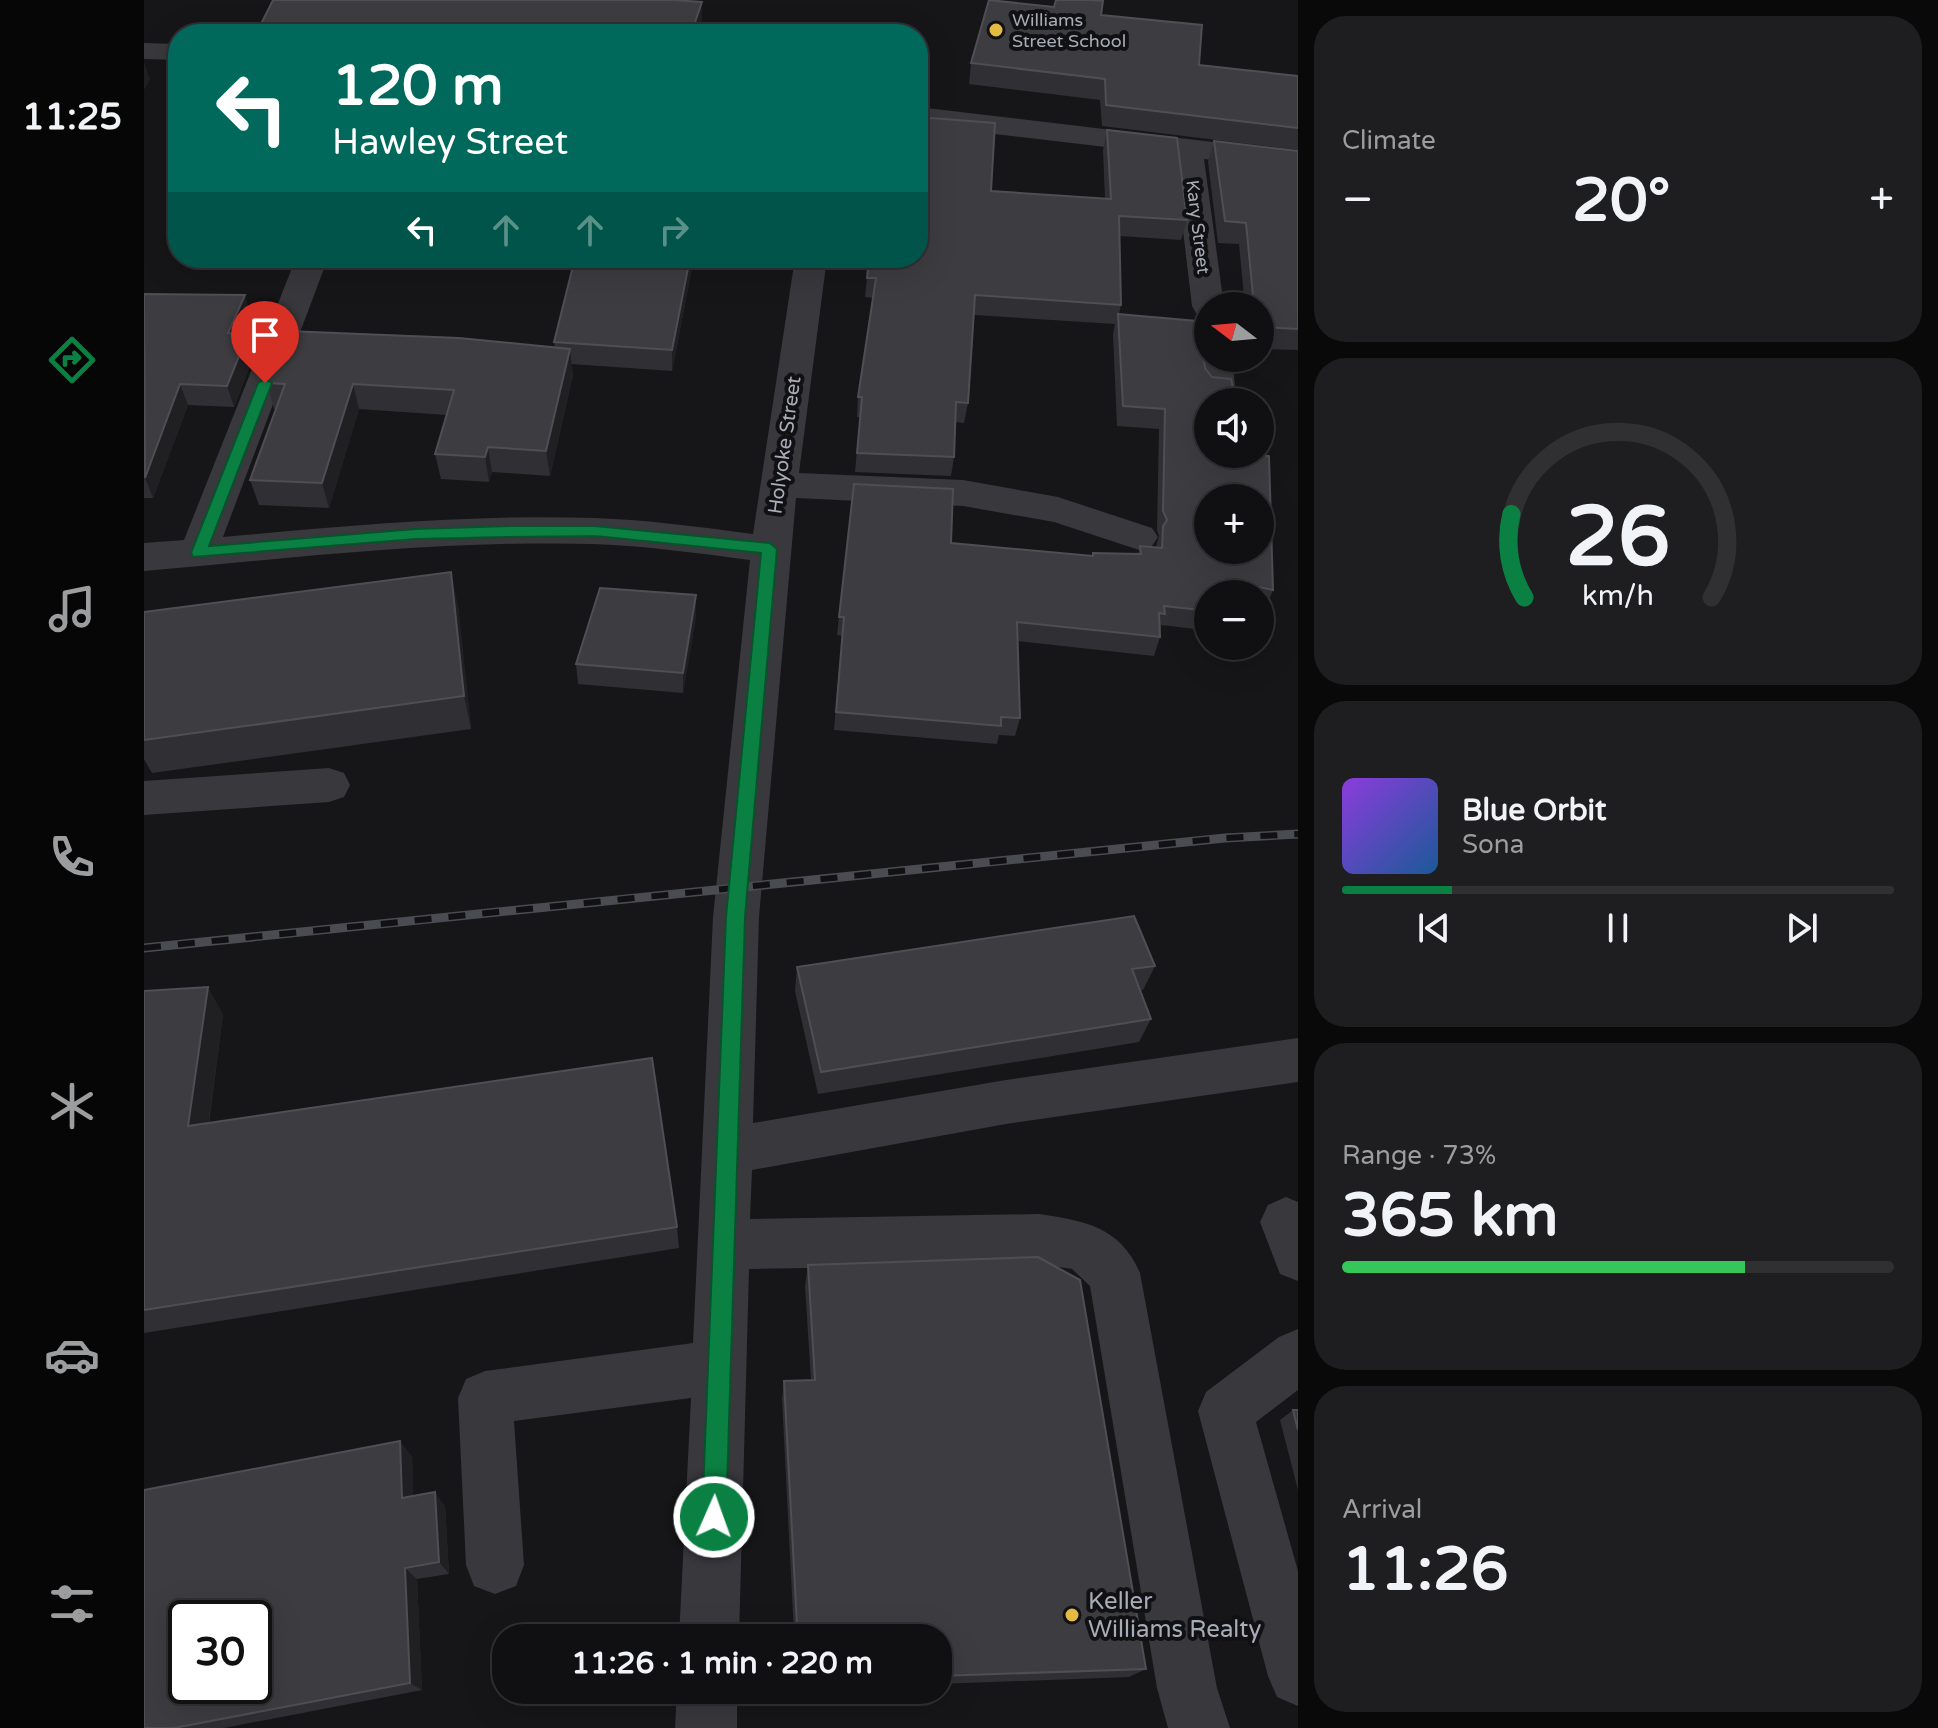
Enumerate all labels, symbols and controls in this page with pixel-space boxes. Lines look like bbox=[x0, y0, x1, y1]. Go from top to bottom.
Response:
place label: Williams Street School bbox=[1012, 9, 1126, 52]
marker: Williams Street School bbox=[987, 21, 1005, 39]
text: 120 m bbox=[332, 53, 503, 120]
icon: left bbox=[200, 56, 304, 160]
text: 11:25 bbox=[22, 96, 122, 139]
text: Hawley Street bbox=[332, 121, 568, 164]
text: Climate bbox=[1342, 125, 1436, 156]
text: 20° bbox=[1572, 165, 1670, 237]
text: − bbox=[1342, 174, 1373, 227]
text: + bbox=[1869, 174, 1894, 227]
street label: Kary Street bbox=[1181, 179, 1215, 276]
icon: left bbox=[400, 208, 444, 252]
icon: ahead bbox=[484, 208, 528, 252]
icon: ahead bbox=[568, 208, 612, 252]
icon: right bbox=[652, 208, 696, 252]
north arrow bbox=[1194, 292, 1274, 372]
map controls bbox=[1194, 292, 1274, 660]
pin bbox=[231, 301, 299, 383]
icon: arrive bbox=[243, 313, 287, 357]
icon: directions bbox=[44, 332, 100, 388]
street label: Holyoke Street bbox=[763, 374, 807, 516]
button: sound bbox=[1194, 388, 1274, 468]
button: + bbox=[1194, 484, 1274, 564]
text: 26 bbox=[1566, 487, 1670, 587]
text: km/h bbox=[1582, 579, 1654, 613]
button: − bbox=[1194, 580, 1274, 660]
icon: music bbox=[44, 581, 100, 637]
text: Blue Orbit bbox=[1462, 792, 1607, 829]
icon: phone bbox=[44, 829, 100, 885]
text: Sona bbox=[1462, 829, 1524, 860]
icon: previous bbox=[1412, 906, 1456, 950]
icon: pause bbox=[1596, 906, 1640, 950]
icon: next bbox=[1780, 906, 1824, 950]
icon: climate bbox=[44, 1078, 100, 1134]
text: Range · 73% bbox=[1342, 1140, 1496, 1171]
text: 365 km bbox=[1342, 1180, 1558, 1252]
icon: car bbox=[44, 1327, 100, 1383]
position arrow bbox=[672, 1475, 756, 1559]
text: Arrival bbox=[1342, 1494, 1422, 1525]
text: 11:26 bbox=[1342, 1534, 1508, 1606]
icon: filters bbox=[44, 1576, 100, 1632]
place label: Keller Williams Realty bbox=[1088, 1587, 1261, 1644]
speed limit sign: 30 bbox=[168, 1600, 272, 1704]
marker: Keller Williams Realty bbox=[1063, 1606, 1081, 1624]
text: 11:26 · 1 min · 220 m bbox=[571, 1645, 873, 1682]

